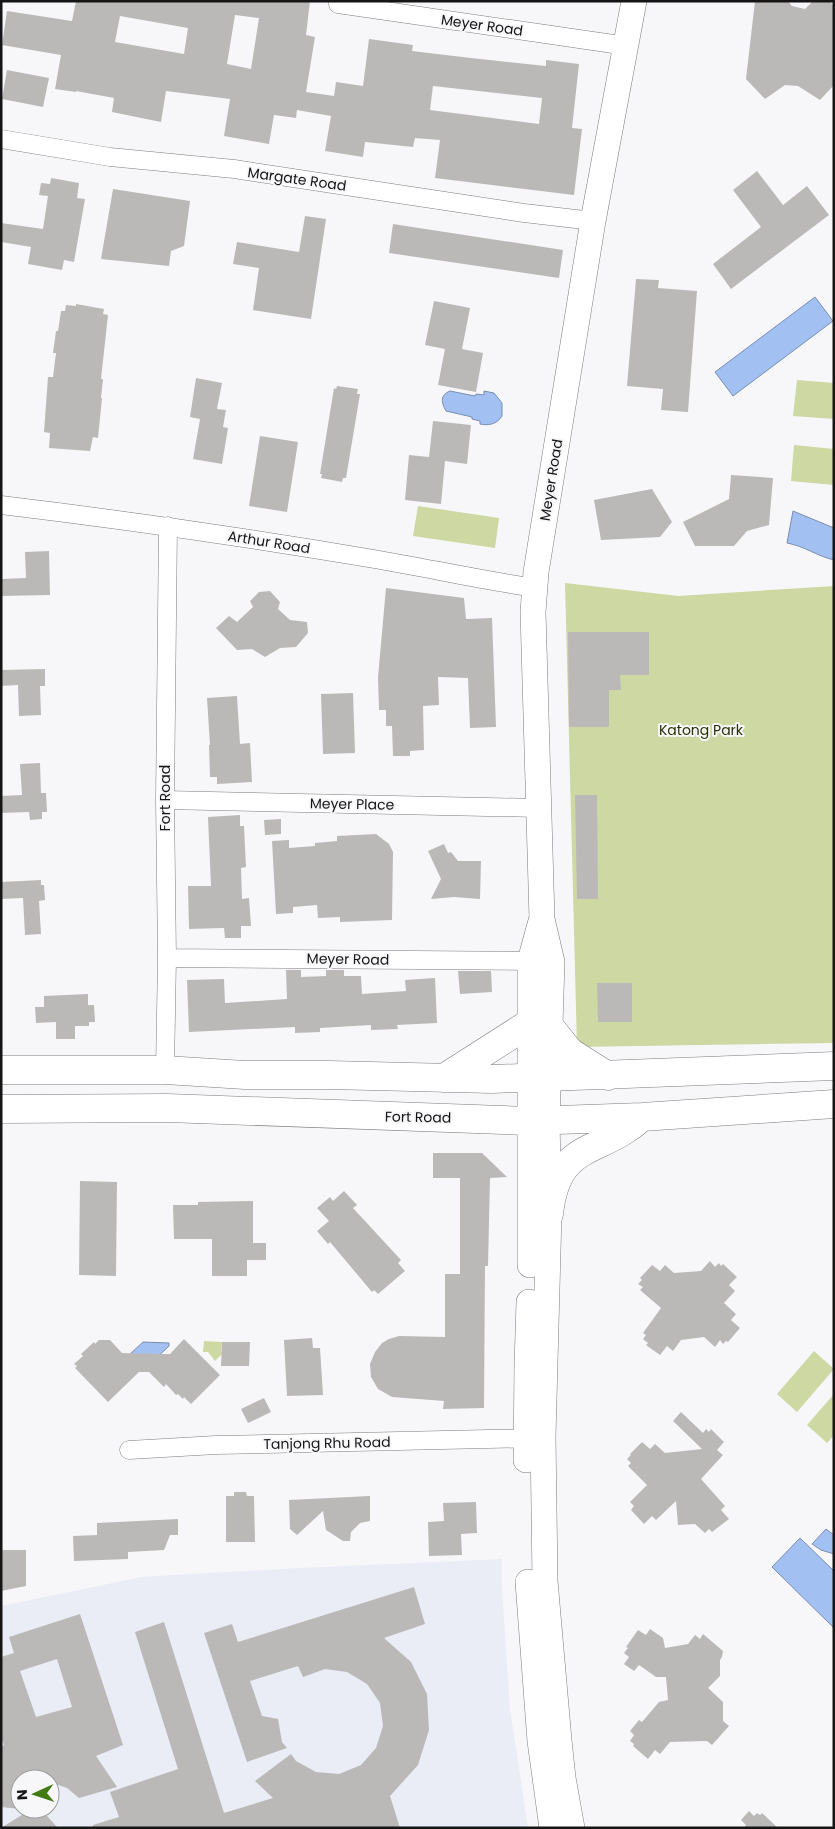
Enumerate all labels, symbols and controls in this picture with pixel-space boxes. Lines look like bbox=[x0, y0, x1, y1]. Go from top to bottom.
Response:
street label: Meyer Road bbox=[440, 9, 524, 41]
street label: Margate Road bbox=[246, 162, 348, 196]
street label: Meyer Road bbox=[535, 438, 567, 522]
street label: Arthur Road bbox=[226, 526, 312, 558]
park label: Katong Park bbox=[659, 720, 744, 740]
street label: Fort Road bbox=[155, 765, 175, 831]
street label: Meyer Place bbox=[310, 793, 395, 815]
street label: Meyer Road bbox=[307, 948, 389, 970]
street label: Fort Road bbox=[385, 1106, 451, 1128]
street label: Tanjong Rhu Road bbox=[263, 1432, 391, 1454]
north arrow bbox=[10, 1769, 60, 1819]
text: N bbox=[12, 1789, 32, 1800]

